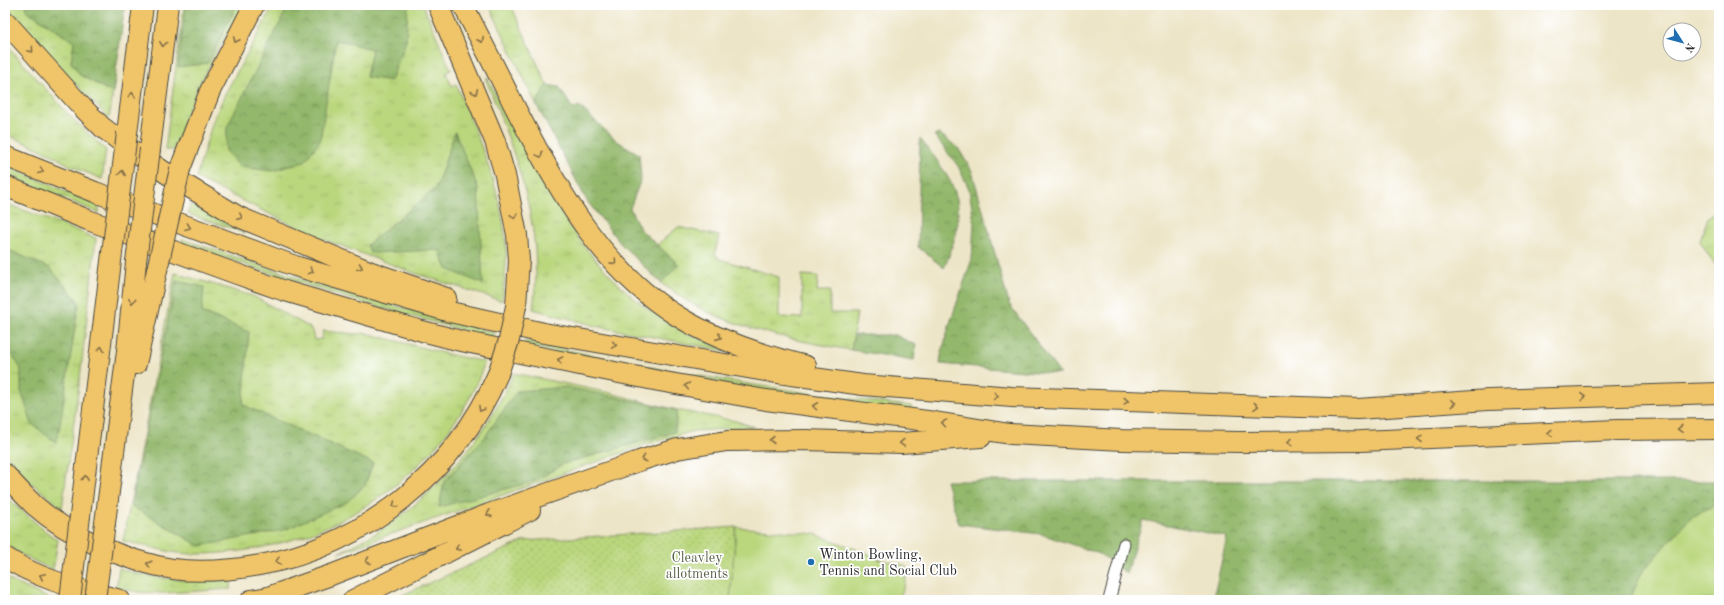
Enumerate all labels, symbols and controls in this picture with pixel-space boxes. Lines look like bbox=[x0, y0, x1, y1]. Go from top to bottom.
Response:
north arrow bbox=[1662, 22, 1702, 62]
one-way arrow bbox=[233, 35, 241, 43]
one-way arrow bbox=[476, 36, 484, 43]
text: N bbox=[1682, 40, 1696, 54]
one-way arrow bbox=[159, 41, 168, 47]
one-way arrow bbox=[26, 45, 33, 53]
one-way arrow bbox=[471, 89, 479, 96]
one-way arrow bbox=[127, 92, 136, 98]
one-way arrow bbox=[536, 151, 543, 159]
one-way arrow bbox=[37, 166, 44, 174]
one-way arrow bbox=[117, 170, 126, 176]
one-way arrow bbox=[236, 212, 244, 220]
one-way arrow bbox=[509, 213, 518, 219]
one-way arrow bbox=[185, 223, 192, 231]
one-way arrow bbox=[610, 257, 617, 265]
one-way arrow bbox=[357, 263, 364, 271]
one-way arrow bbox=[307, 266, 314, 275]
one-way arrow bbox=[127, 298, 136, 304]
one-way arrow bbox=[715, 332, 722, 340]
one-way arrow bbox=[611, 340, 617, 349]
one-way arrow bbox=[97, 346, 106, 352]
one-way arrow bbox=[557, 356, 563, 365]
one-way arrow bbox=[684, 382, 690, 391]
one-way arrow bbox=[993, 391, 999, 400]
one-way arrow bbox=[1580, 393, 1586, 402]
one-way arrow bbox=[1123, 397, 1129, 405]
one-way arrow bbox=[1450, 398, 1456, 407]
one-way arrow bbox=[1253, 401, 1259, 410]
one-way arrow bbox=[812, 402, 819, 411]
one-way arrow bbox=[478, 405, 485, 412]
one-way arrow bbox=[941, 419, 947, 428]
one-way arrow bbox=[1677, 425, 1683, 433]
one-way arrow bbox=[1547, 429, 1553, 438]
one-way arrow bbox=[1417, 434, 1423, 443]
one-way arrow bbox=[769, 436, 775, 444]
one-way arrow bbox=[1287, 438, 1293, 446]
one-way arrow bbox=[899, 439, 905, 447]
one-way arrow bbox=[641, 454, 648, 463]
one-way arrow bbox=[80, 475, 89, 481]
one-way arrow bbox=[392, 501, 399, 508]
one-way arrow bbox=[485, 509, 492, 518]
one-way arrow bbox=[454, 543, 462, 550]
place label: Winton Bowling, Tennis and Social Club bbox=[819, 548, 957, 578]
park label: Cleavley allotments bbox=[666, 551, 728, 581]
one-way arrow bbox=[275, 556, 281, 564]
one-way arrow bbox=[364, 557, 371, 565]
marker: Winton Bowling, Tennis and Social Club bbox=[806, 557, 816, 567]
one-way arrow bbox=[146, 560, 153, 569]
one-way arrow bbox=[39, 573, 47, 581]

